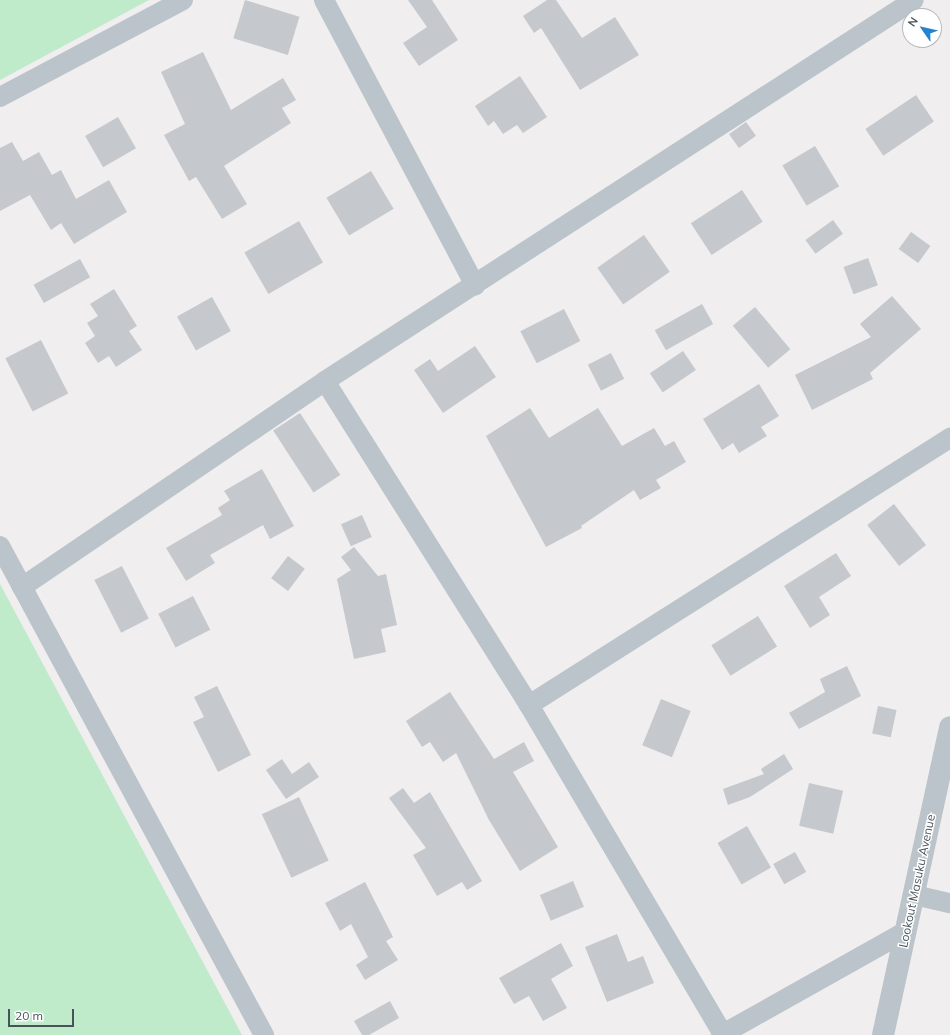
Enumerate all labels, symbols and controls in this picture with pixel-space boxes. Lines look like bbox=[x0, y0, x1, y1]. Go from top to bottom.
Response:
north arrow bbox=[902, 8, 942, 48]
text: N bbox=[905, 14, 921, 29]
street label: Lookout Masuku Avenue bbox=[896, 813, 938, 949]
scale bar bbox=[10, 1001, 76, 1027]
text: 20 m bbox=[15, 1008, 43, 1023]

